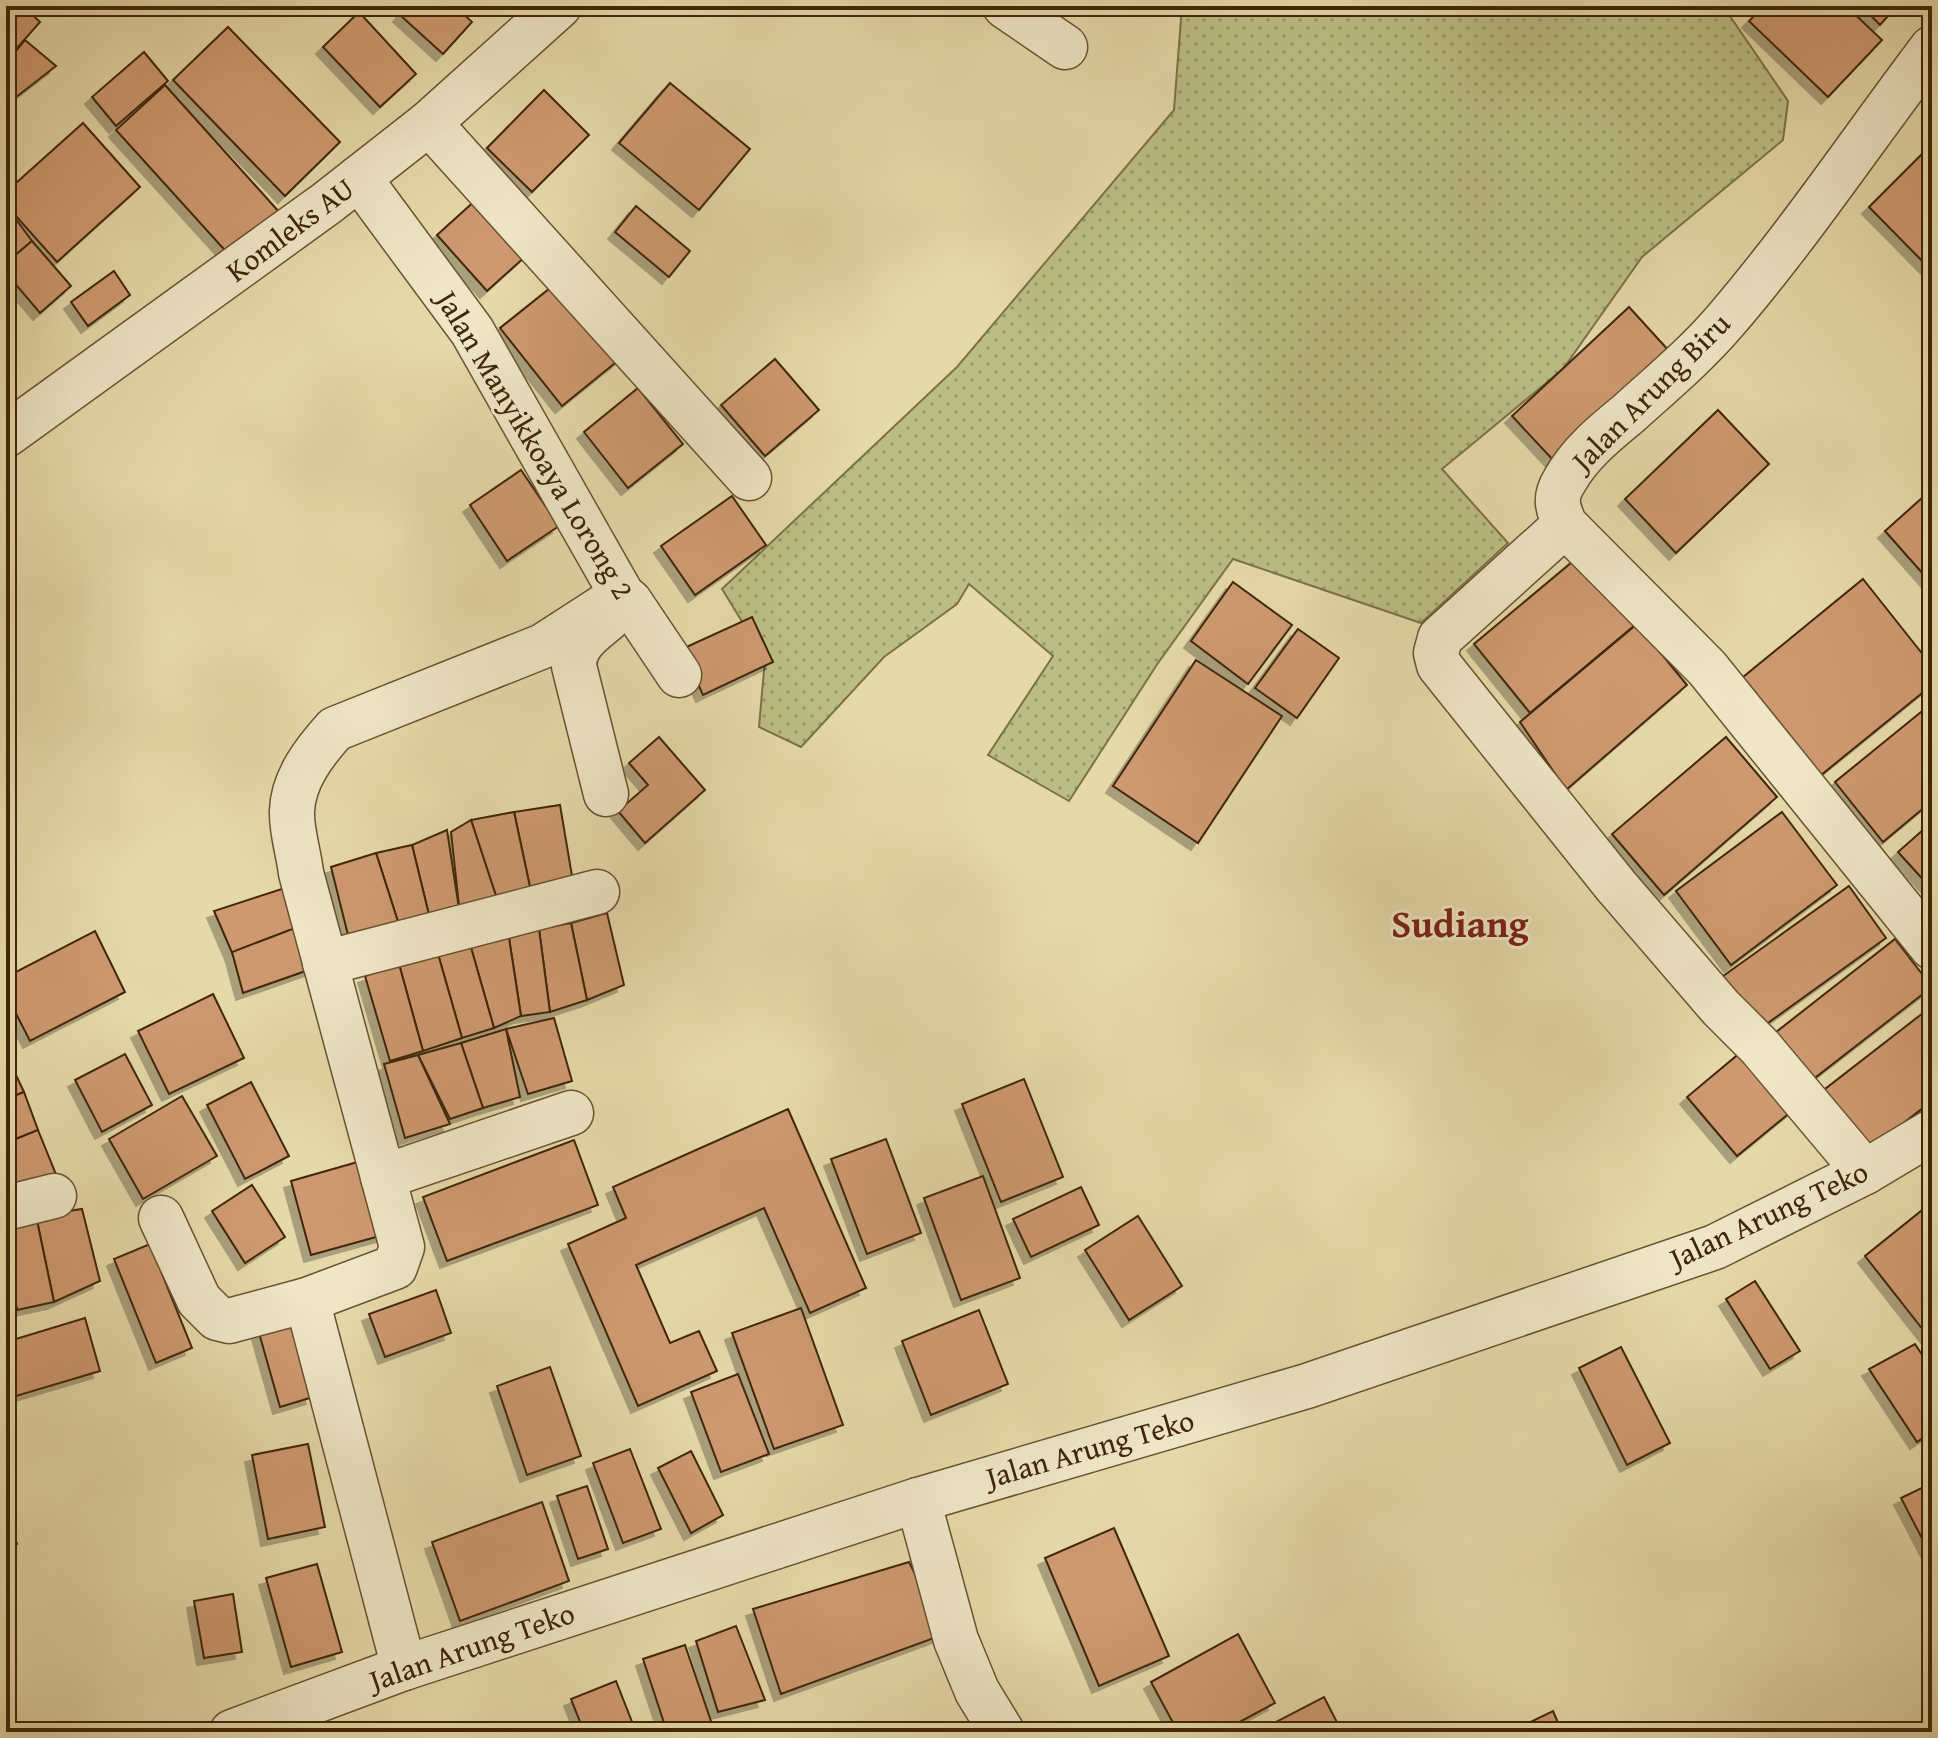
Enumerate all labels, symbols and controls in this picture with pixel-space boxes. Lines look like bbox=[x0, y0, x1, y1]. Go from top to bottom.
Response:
street label: Komleks AU bbox=[216, 166, 363, 292]
street label: Jalan Manyikkoaya Lorong 2 bbox=[424, 278, 646, 607]
street label: Jalan Arung Biru bbox=[1558, 301, 1740, 484]
district label: Sudiang bbox=[1391, 895, 1530, 951]
street label: Jalan Arung Teko bbox=[1658, 1149, 1875, 1281]
street label: Jalan Arung Teko bbox=[977, 1397, 1199, 1500]
street label: Jalan Arung Teko bbox=[359, 1590, 580, 1703]

